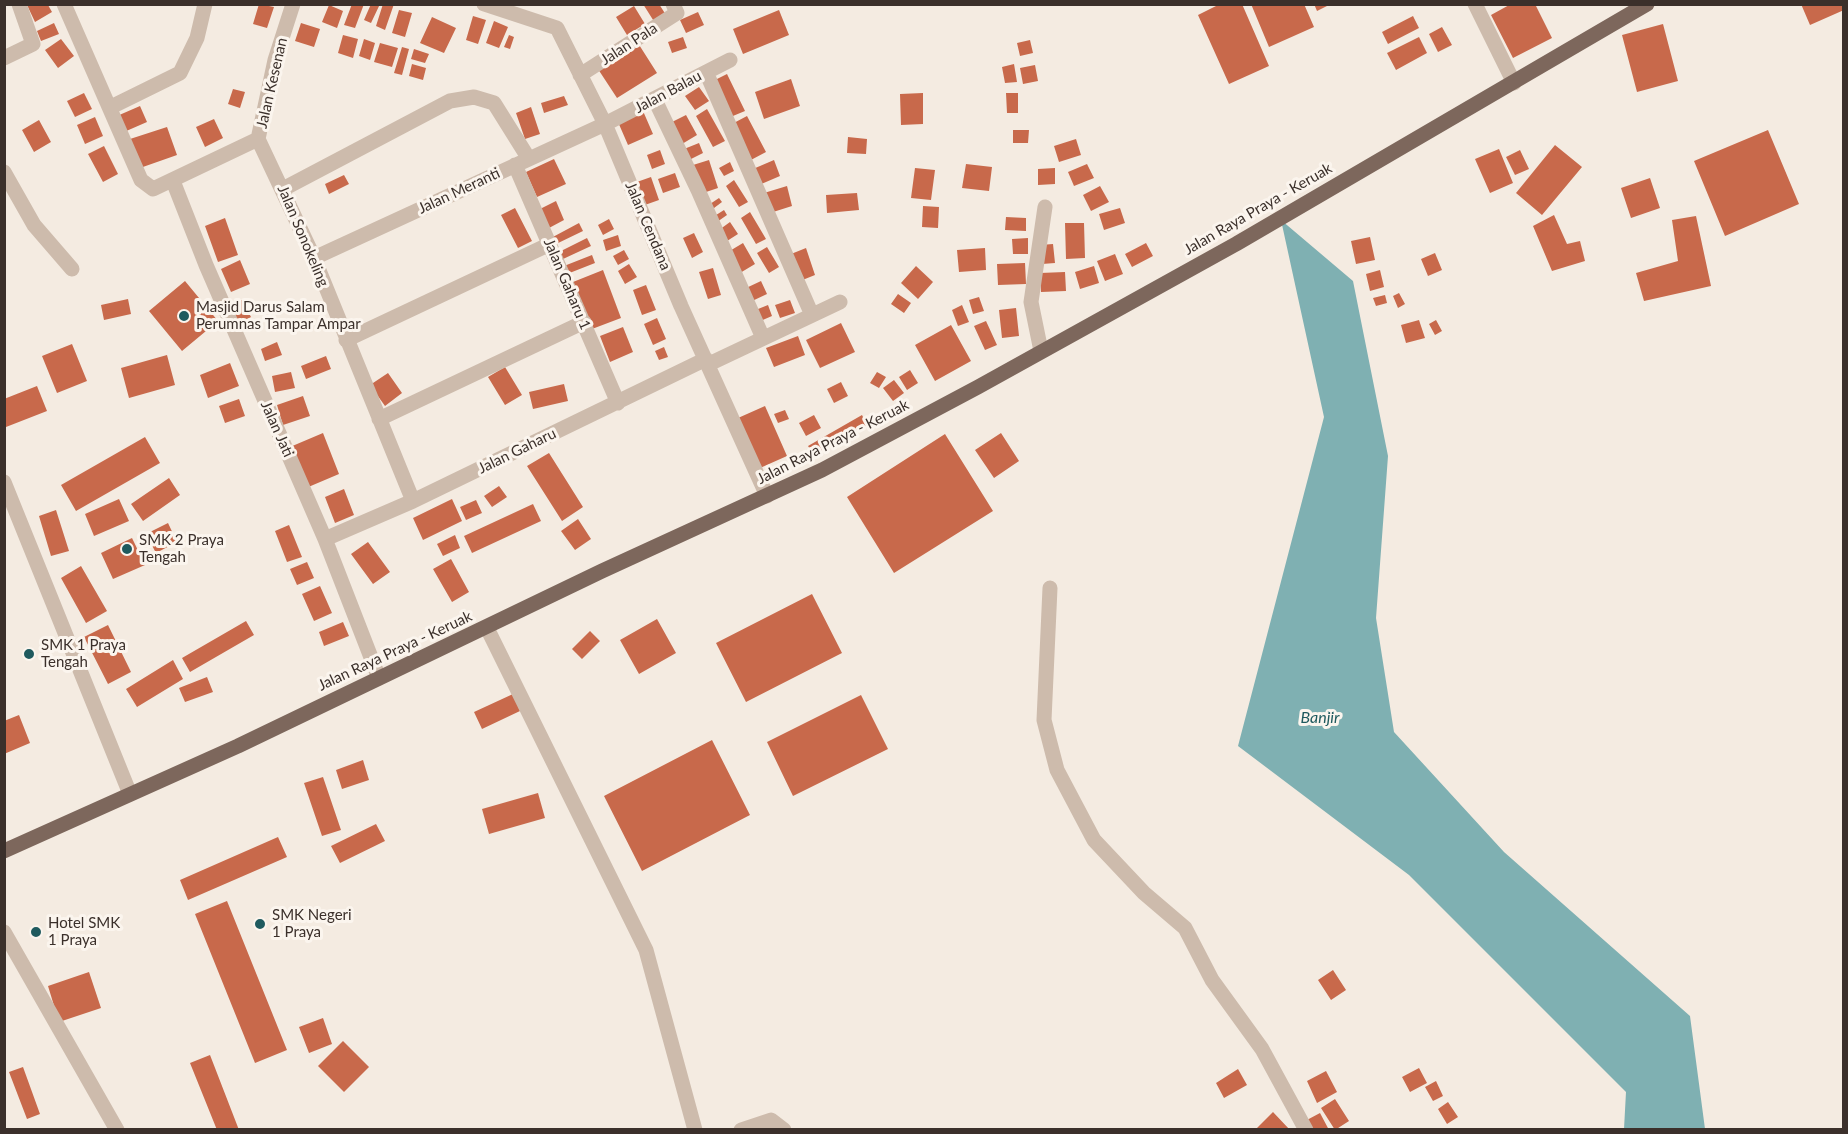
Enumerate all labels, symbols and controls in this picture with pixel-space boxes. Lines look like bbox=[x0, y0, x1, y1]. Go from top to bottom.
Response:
street label: Jalan Pala bbox=[597, 19, 661, 69]
street label: Jalan Kesenan bbox=[253, 36, 291, 130]
street label: Jalan Balau bbox=[632, 67, 704, 117]
street label: Jalan Raya Praya - Keruak bbox=[1181, 159, 1335, 259]
street label: Jalan Meranti bbox=[415, 164, 503, 218]
street label: Jalan Cendana bbox=[621, 179, 675, 273]
street label: Jalan Sonokeling bbox=[274, 183, 332, 289]
street label: Jalan Gaharu 1 bbox=[540, 236, 594, 332]
place label: Masjid Darus Salam Perumnas Tampar Ampar bbox=[196, 298, 361, 333]
marker: Masjid Darus Salam Perumnas Tampar Ampar bbox=[177, 309, 191, 323]
street label: Jalan Raya Praya - Keruak bbox=[754, 396, 912, 488]
street label: Jalan Jati bbox=[257, 398, 297, 460]
street label: Jalan Gaharu bbox=[475, 424, 559, 478]
place label: SMK 2 Praya Tengah bbox=[139, 531, 224, 566]
marker: SMK 2 Praya Tengah bbox=[120, 542, 134, 556]
street label: Jalan Raya Praya - Keruak bbox=[315, 607, 475, 695]
place label: SMK 1 Praya Tengah bbox=[41, 636, 126, 671]
marker: SMK 1 Praya Tengah bbox=[22, 647, 36, 661]
water label: Banjir bbox=[1301, 708, 1339, 728]
place label: SMK Negeri 1 Praya bbox=[272, 906, 352, 941]
place label: Hotel SMK 1 Praya bbox=[48, 914, 120, 949]
marker: SMK Negeri 1 Praya bbox=[253, 917, 267, 931]
marker: Hotel SMK 1 Praya bbox=[29, 925, 43, 939]

